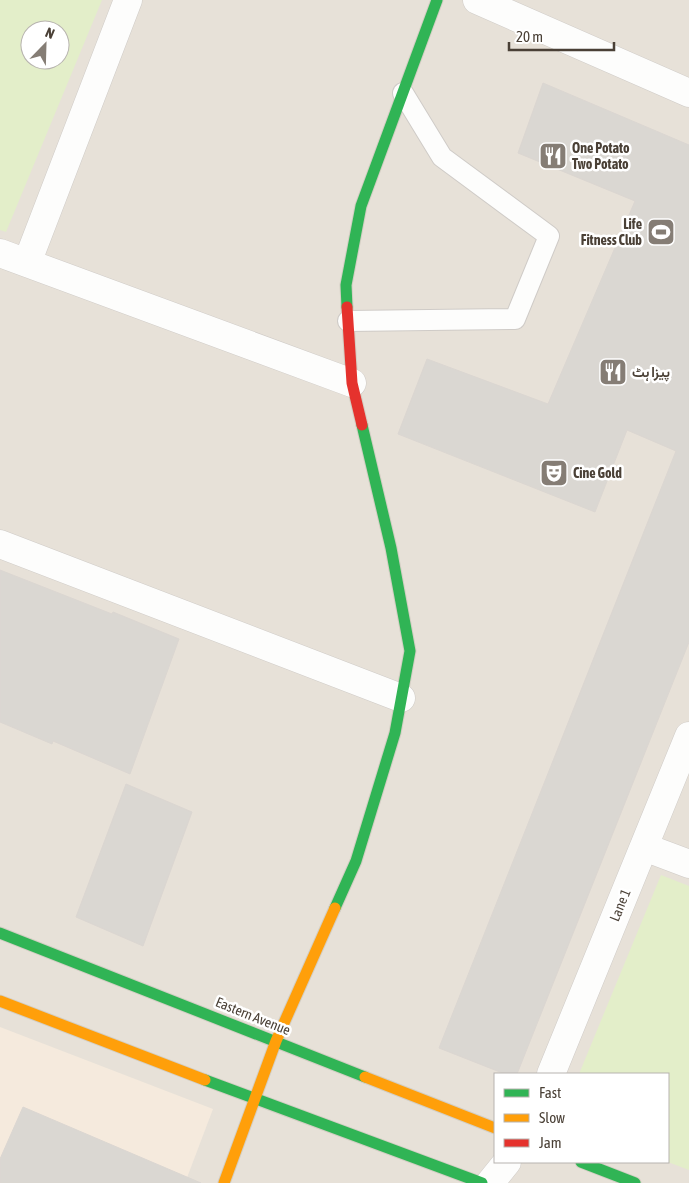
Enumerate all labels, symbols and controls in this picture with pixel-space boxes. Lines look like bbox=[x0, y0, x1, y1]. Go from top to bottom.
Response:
north arrow bbox=[20, 20, 70, 70]
scale bar bbox=[509, 20, 614, 52]
text: N bbox=[43, 24, 57, 42]
text: 20 m bbox=[516, 28, 543, 45]
place label: One Potato Two Potato bbox=[572, 140, 630, 172]
restaurant icon: One Potato Two Potato bbox=[538, 141, 568, 171]
place label: Life Fitness Club bbox=[581, 216, 642, 248]
sports icon: Life Fitness Club bbox=[646, 217, 676, 247]
restaurant icon: پیزا ہٹ bbox=[598, 357, 628, 387]
place label: پیزا ہٹ bbox=[632, 364, 670, 382]
theatre icon: Cine Gold bbox=[539, 458, 569, 488]
place label: Cine Gold bbox=[573, 465, 622, 481]
street label: Lane 1 bbox=[606, 886, 634, 924]
street label: Eastern Avenue bbox=[213, 994, 293, 1038]
legend bbox=[494, 1073, 669, 1163]
text: Fast bbox=[539, 1084, 561, 1101]
text: Slow bbox=[539, 1109, 565, 1126]
text: Jam bbox=[539, 1134, 562, 1151]

